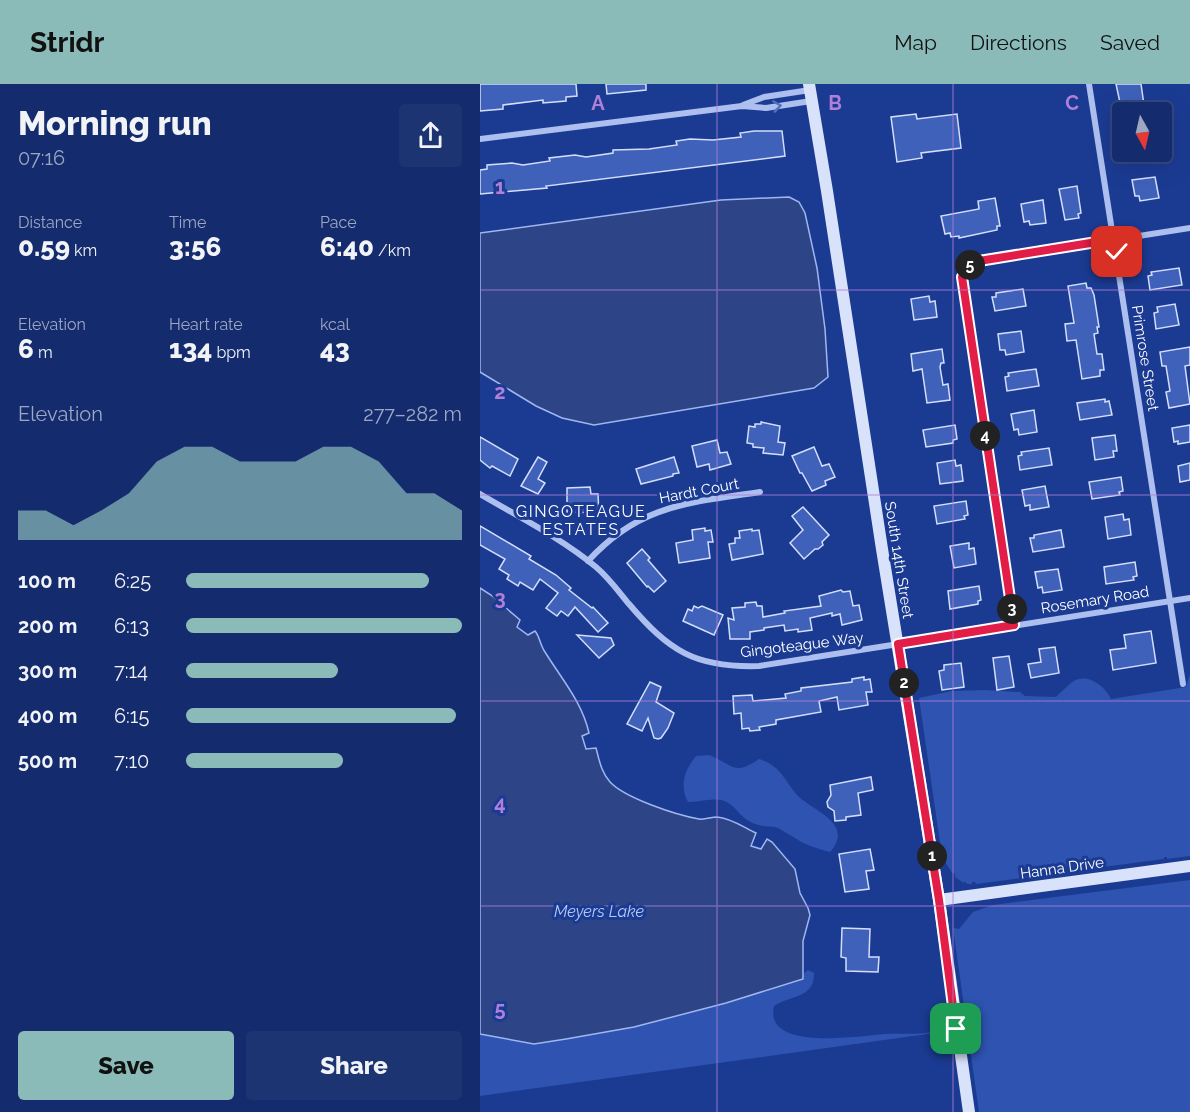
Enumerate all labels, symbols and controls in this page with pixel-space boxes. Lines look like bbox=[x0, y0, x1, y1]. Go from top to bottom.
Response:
text: Stridr bbox=[30, 26, 104, 59]
text: Map bbox=[894, 30, 937, 55]
text: Directions bbox=[970, 30, 1067, 55]
text: Saved bbox=[1100, 30, 1160, 55]
text: A bbox=[591, 91, 605, 115]
text: B bbox=[828, 91, 842, 115]
text: C bbox=[1065, 91, 1079, 115]
one-way arrow bbox=[772, 101, 781, 113]
north arrow bbox=[1112, 102, 1172, 162]
map controls bbox=[1112, 102, 1172, 162]
text: Morning run bbox=[18, 104, 212, 143]
button: share bbox=[399, 104, 462, 167]
text: 07:16 bbox=[18, 146, 65, 170]
text: 1 bbox=[495, 175, 505, 199]
text: Distance bbox=[18, 213, 82, 232]
text: Time bbox=[169, 213, 206, 232]
text: Pace bbox=[320, 213, 357, 232]
pin bbox=[1091, 226, 1142, 277]
text: 0.59 bbox=[18, 232, 70, 262]
text: 3:56 bbox=[169, 232, 221, 262]
text: 6:40 bbox=[320, 232, 374, 262]
icon: check bbox=[1100, 235, 1133, 268]
text: km bbox=[70, 241, 97, 260]
text: /km bbox=[374, 241, 411, 260]
pin: 5 bbox=[955, 250, 985, 280]
text: 5 bbox=[966, 255, 974, 274]
street label: Primrose Street bbox=[1128, 304, 1162, 412]
text: Elevation bbox=[18, 315, 86, 334]
text: Heart rate bbox=[169, 315, 243, 334]
text: kcal bbox=[320, 315, 350, 334]
text: 6 bbox=[18, 334, 34, 364]
text: 134 bbox=[169, 334, 212, 364]
text: 43 bbox=[320, 334, 350, 364]
text: m bbox=[34, 343, 53, 362]
text: bpm bbox=[212, 343, 251, 362]
text: 2 bbox=[494, 380, 506, 404]
text: Elevation bbox=[18, 402, 103, 426]
text: 277–282 m bbox=[363, 402, 462, 426]
pin: 4 bbox=[970, 421, 1000, 451]
text: 4 bbox=[980, 426, 990, 445]
street label: Hardt Court bbox=[658, 474, 740, 508]
street label: South 14th Street bbox=[881, 500, 917, 620]
district label: GINGOTEAGUE ESTATES bbox=[516, 502, 646, 539]
text: 100 m bbox=[18, 569, 76, 593]
text: 6:25 bbox=[114, 569, 151, 593]
street label: Rosemary Road bbox=[1040, 583, 1150, 617]
text: 3 bbox=[494, 586, 506, 610]
pin: 3 bbox=[997, 594, 1027, 624]
text: 3 bbox=[1008, 599, 1016, 618]
text: 200 m bbox=[18, 614, 77, 638]
text: 6:13 bbox=[114, 614, 149, 638]
street label: Gingoteague Way bbox=[739, 629, 865, 661]
text: 300 m bbox=[18, 659, 77, 683]
text: 7:14 bbox=[114, 659, 148, 683]
pin: 2 bbox=[889, 668, 919, 698]
text: 2 bbox=[899, 673, 909, 692]
text: 400 m bbox=[18, 704, 77, 728]
text: 6:15 bbox=[114, 704, 149, 728]
text: 500 m bbox=[18, 749, 77, 773]
text: 7:10 bbox=[114, 749, 149, 773]
text: 4 bbox=[494, 791, 506, 815]
pin: 1 bbox=[917, 841, 947, 871]
text: 1 bbox=[928, 846, 936, 865]
street label: Hanna Drive bbox=[1019, 853, 1105, 883]
water label: Meyers Lake bbox=[554, 902, 644, 921]
text: 5 bbox=[494, 997, 506, 1021]
pin bbox=[930, 1003, 981, 1054]
icon: arrive bbox=[939, 1012, 972, 1045]
button: Save bbox=[18, 1031, 234, 1100]
button: Share bbox=[246, 1031, 462, 1100]

